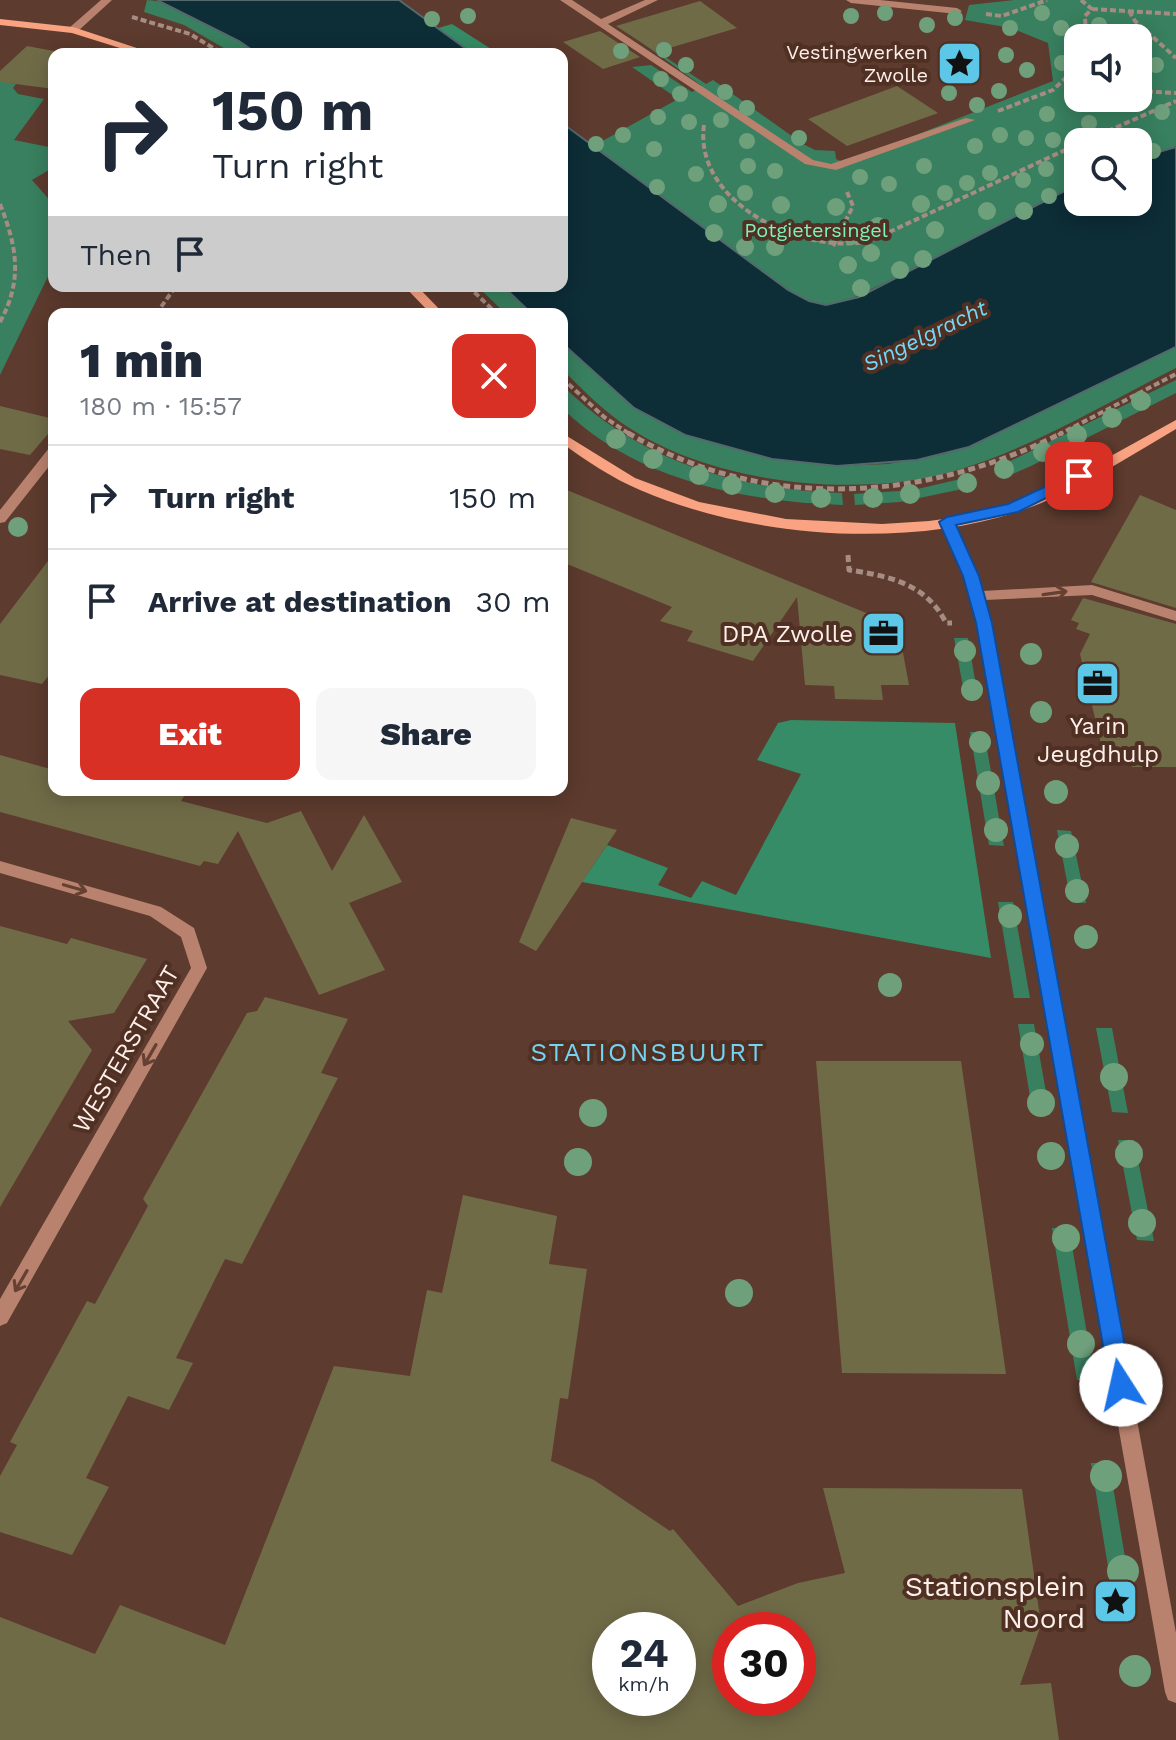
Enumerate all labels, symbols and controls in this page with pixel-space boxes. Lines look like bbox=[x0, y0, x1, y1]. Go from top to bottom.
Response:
map controls bbox=[1064, 24, 1152, 216]
button: sound bbox=[1064, 24, 1152, 112]
place icon: Vestingwerken Zwolle bbox=[935, 39, 983, 87]
place label: Vestingwerken Zwolle bbox=[786, 40, 928, 87]
text: 150 m bbox=[212, 78, 374, 144]
icon: right bbox=[80, 80, 184, 184]
button: search bbox=[1064, 128, 1152, 216]
text: Turn right bbox=[212, 145, 383, 187]
park label: Potgietersingel bbox=[744, 218, 888, 242]
icon: arrive bbox=[168, 232, 212, 276]
text: Then bbox=[80, 237, 152, 272]
water label: Singelgracht bbox=[859, 295, 992, 377]
text: 1 min bbox=[80, 332, 203, 389]
button: close bbox=[452, 334, 536, 418]
text: 180 m · 15:57 bbox=[80, 391, 242, 421]
pin bbox=[1045, 442, 1113, 510]
icon: arrive bbox=[1057, 454, 1101, 498]
icon: right bbox=[80, 475, 124, 519]
text: Turn right bbox=[148, 480, 294, 515]
text: 150 m bbox=[449, 480, 536, 515]
icon: arrive bbox=[80, 579, 124, 623]
text: Arrive at destination bbox=[148, 584, 452, 619]
text: 30 m bbox=[476, 584, 551, 619]
one-way arrow bbox=[1042, 585, 1067, 600]
office icon: DPA Zwolle bbox=[860, 610, 908, 658]
place label: DPA Zwolle bbox=[722, 620, 853, 648]
office icon: Yarin Jeugdhulp bbox=[1074, 660, 1122, 708]
button: Exit bbox=[80, 688, 300, 780]
button: Share bbox=[316, 688, 536, 780]
place label: Yarin Jeugdhulp bbox=[1037, 712, 1159, 768]
one-way arrow bbox=[62, 882, 88, 897]
street label: WESTERSTRAAT bbox=[67, 961, 185, 1137]
district label: STATIONSBUURT bbox=[531, 1037, 765, 1067]
one-way arrow bbox=[142, 1043, 157, 1067]
one-way arrow bbox=[13, 1269, 29, 1292]
position arrow bbox=[1079, 1343, 1163, 1427]
place label: Stationsplein Noord bbox=[905, 1570, 1085, 1635]
place icon: Stationsplein Noord bbox=[1092, 1578, 1140, 1626]
speed limit sign: 30 bbox=[712, 1612, 816, 1716]
text: 24 bbox=[619, 1630, 669, 1677]
text: km/h bbox=[618, 1672, 670, 1696]

